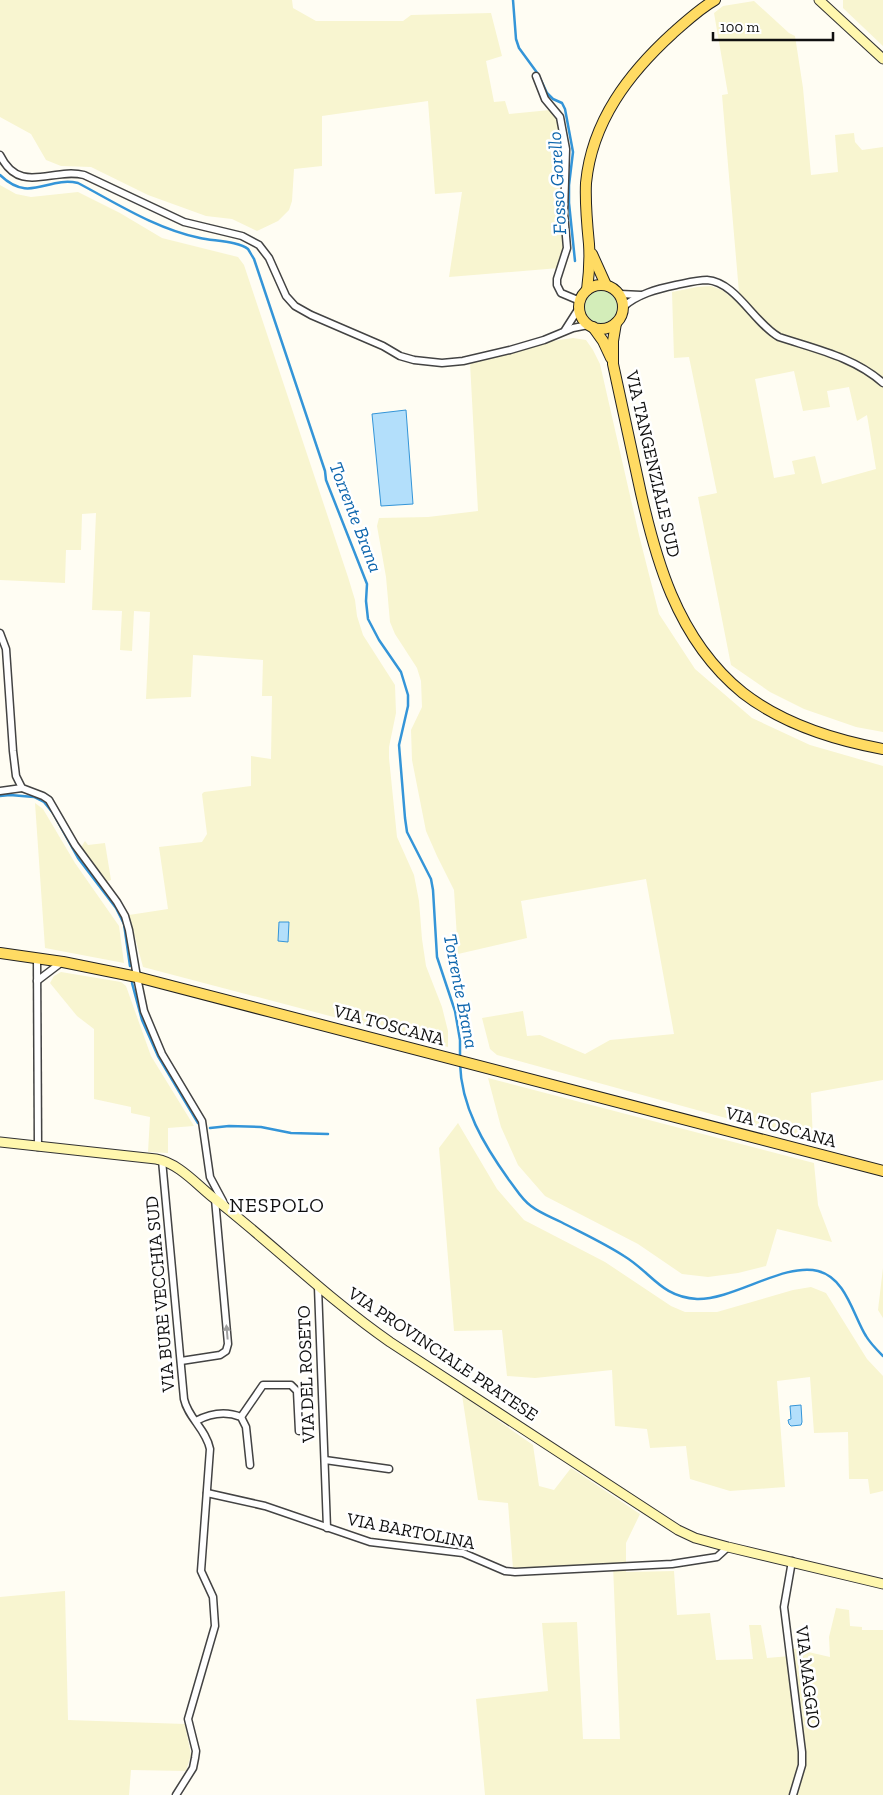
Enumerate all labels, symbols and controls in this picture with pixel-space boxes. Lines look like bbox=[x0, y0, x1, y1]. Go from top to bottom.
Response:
scale bar bbox=[713, 10, 833, 42]
text: 100 m bbox=[720, 18, 759, 36]
water label: Fosso Gorello bbox=[543, 131, 571, 235]
street label: VIA TANGENZIALE SUD bbox=[621, 367, 685, 560]
water label: Torrente Brana bbox=[324, 459, 388, 575]
water label: Torrente Brana bbox=[439, 932, 483, 1050]
street label: VIA TOSCANA bbox=[330, 999, 447, 1050]
street label: VIA TOSCANA bbox=[722, 1101, 839, 1152]
district label: NESPOLO bbox=[229, 1193, 325, 1217]
street label: VIA BURE VECCHIA SUD bbox=[140, 1195, 180, 1394]
street label: VIA PROVINCIALE PRATESE bbox=[343, 1282, 542, 1426]
street label: VIA DEL ROSETO bbox=[293, 1305, 319, 1444]
one-way arrow bbox=[223, 1323, 231, 1339]
street label: VIA BARTOLINA bbox=[344, 1508, 477, 1554]
street label: VIA MAGGIO bbox=[791, 1623, 825, 1730]

